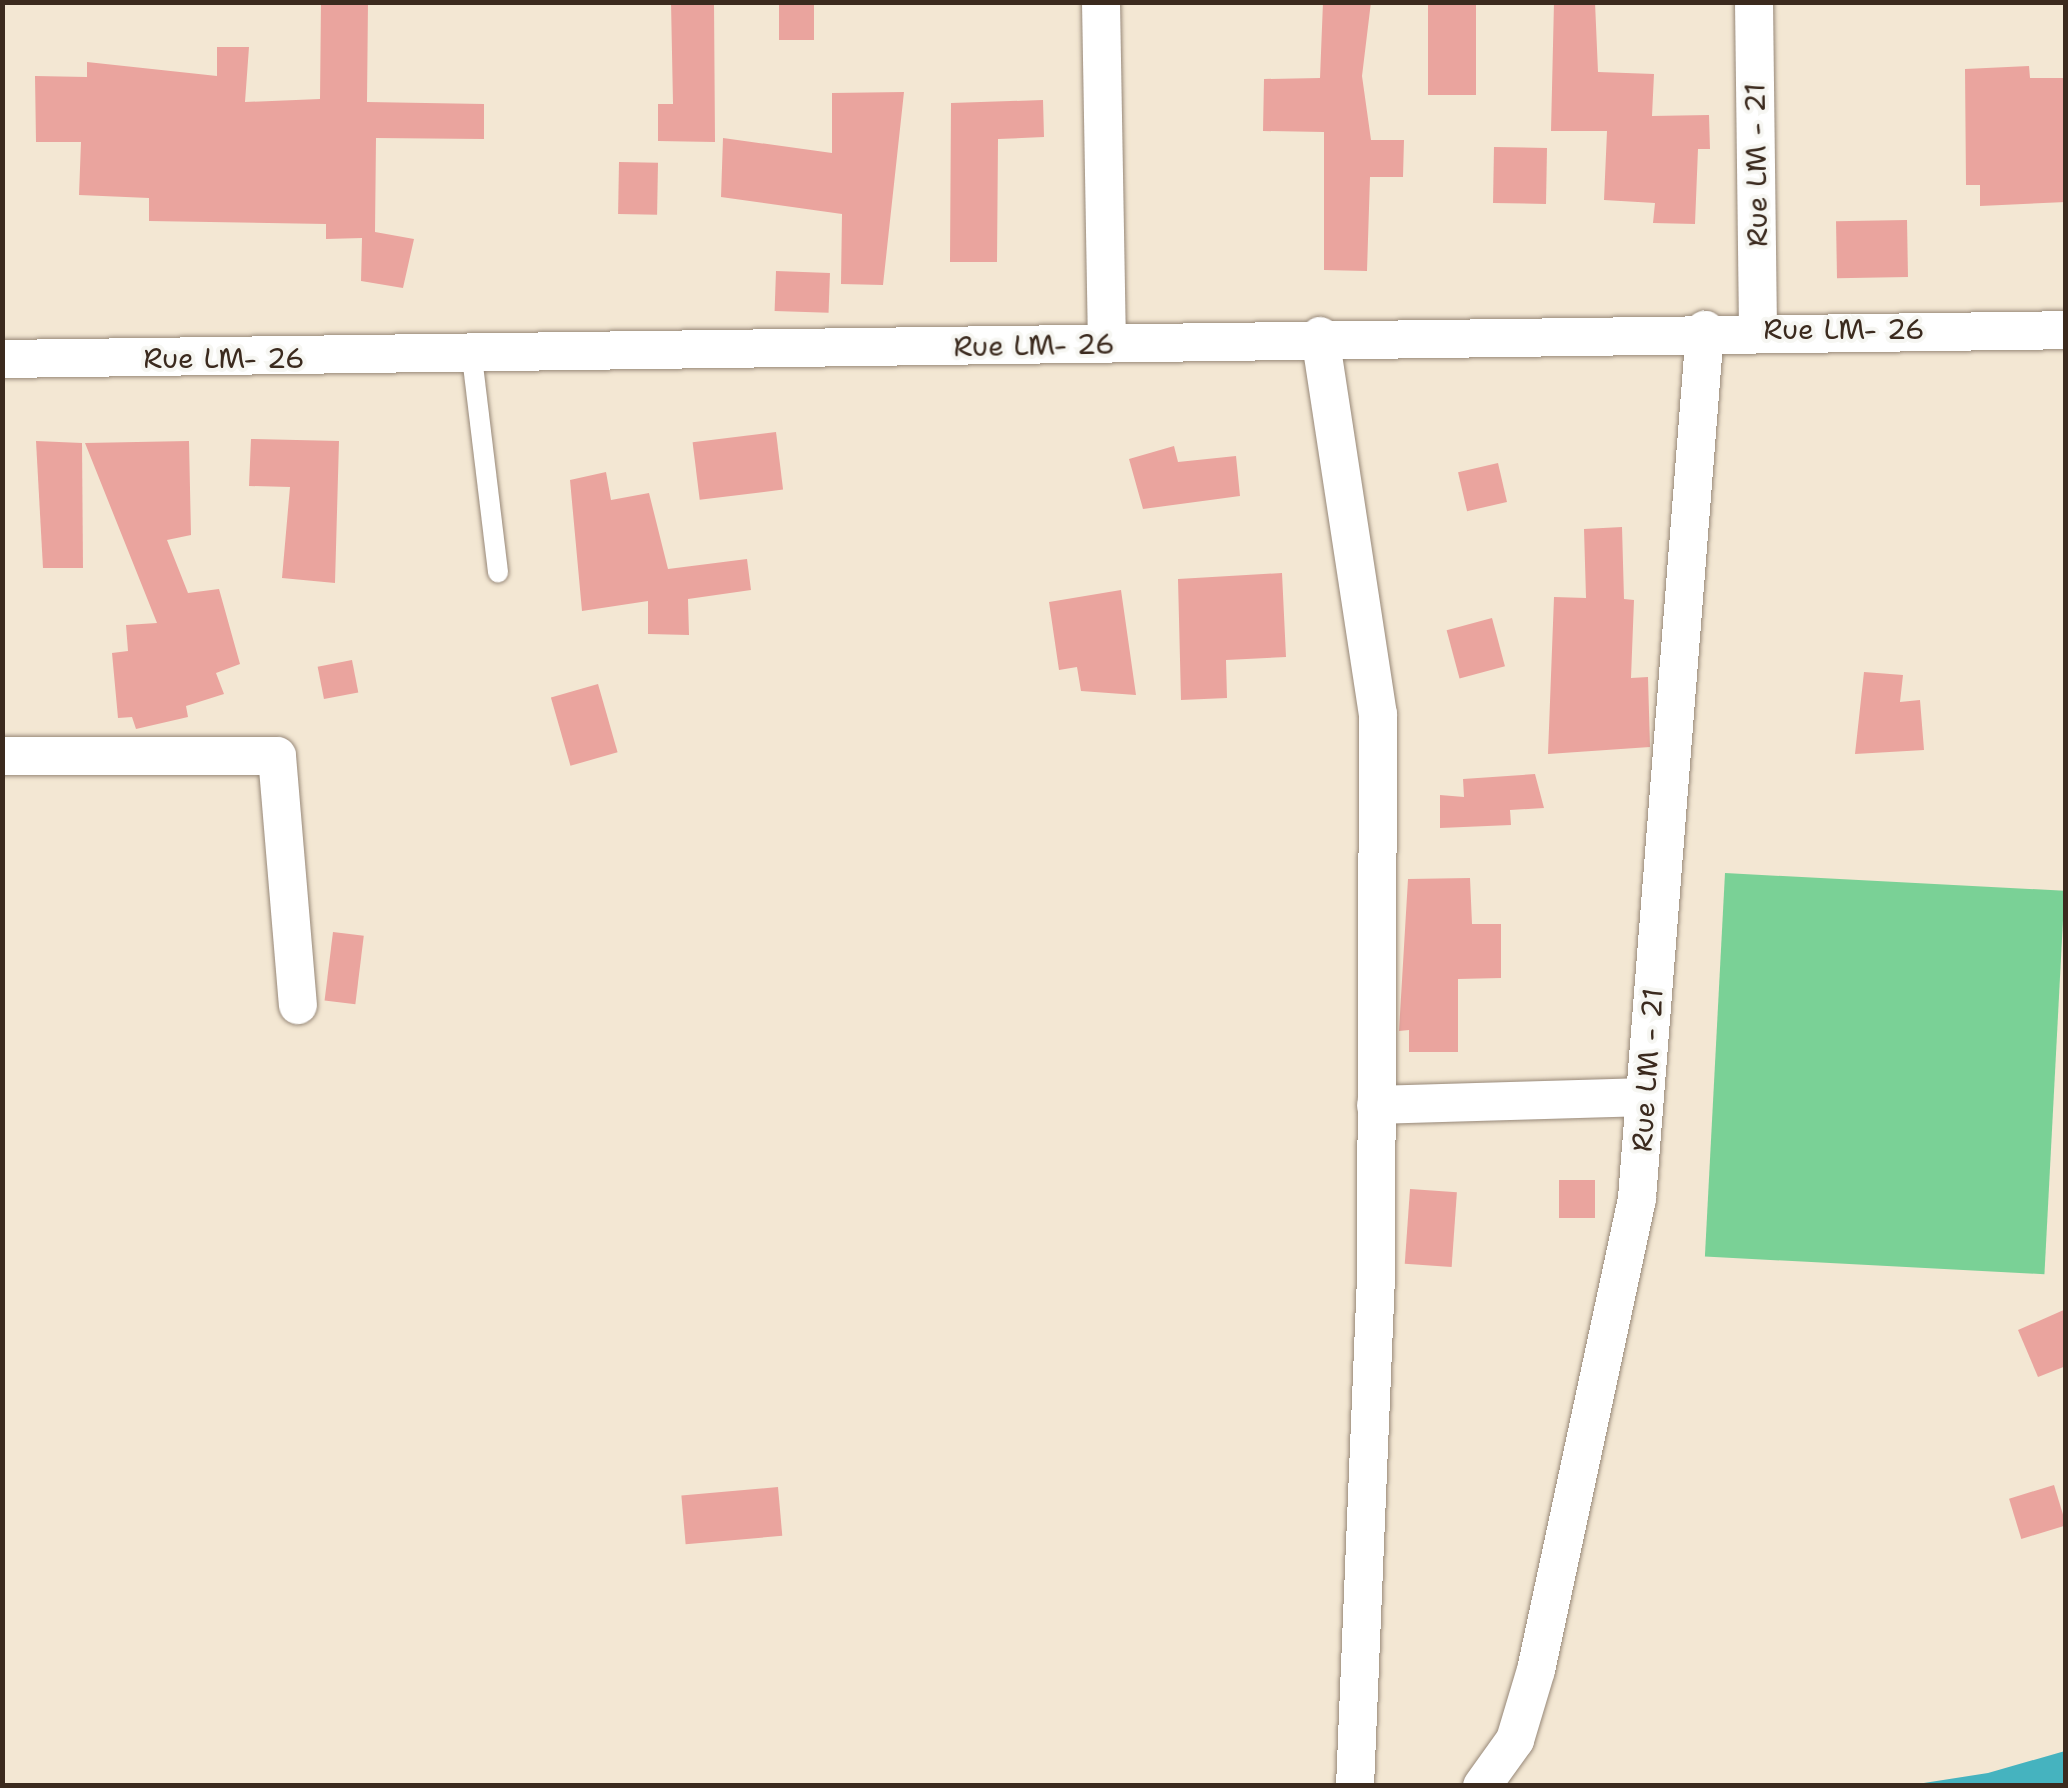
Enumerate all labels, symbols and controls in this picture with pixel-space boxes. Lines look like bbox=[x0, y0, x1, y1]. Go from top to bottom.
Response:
street label: Rue LM - 21 bbox=[1738, 83, 1774, 247]
street label: Rue LM- 26 bbox=[1763, 312, 1925, 346]
street label: Rue LM- 26 bbox=[953, 327, 1115, 363]
street label: Rue LM- 26 bbox=[143, 341, 305, 375]
street label: Rue LM - 21 bbox=[1625, 987, 1669, 1153]

